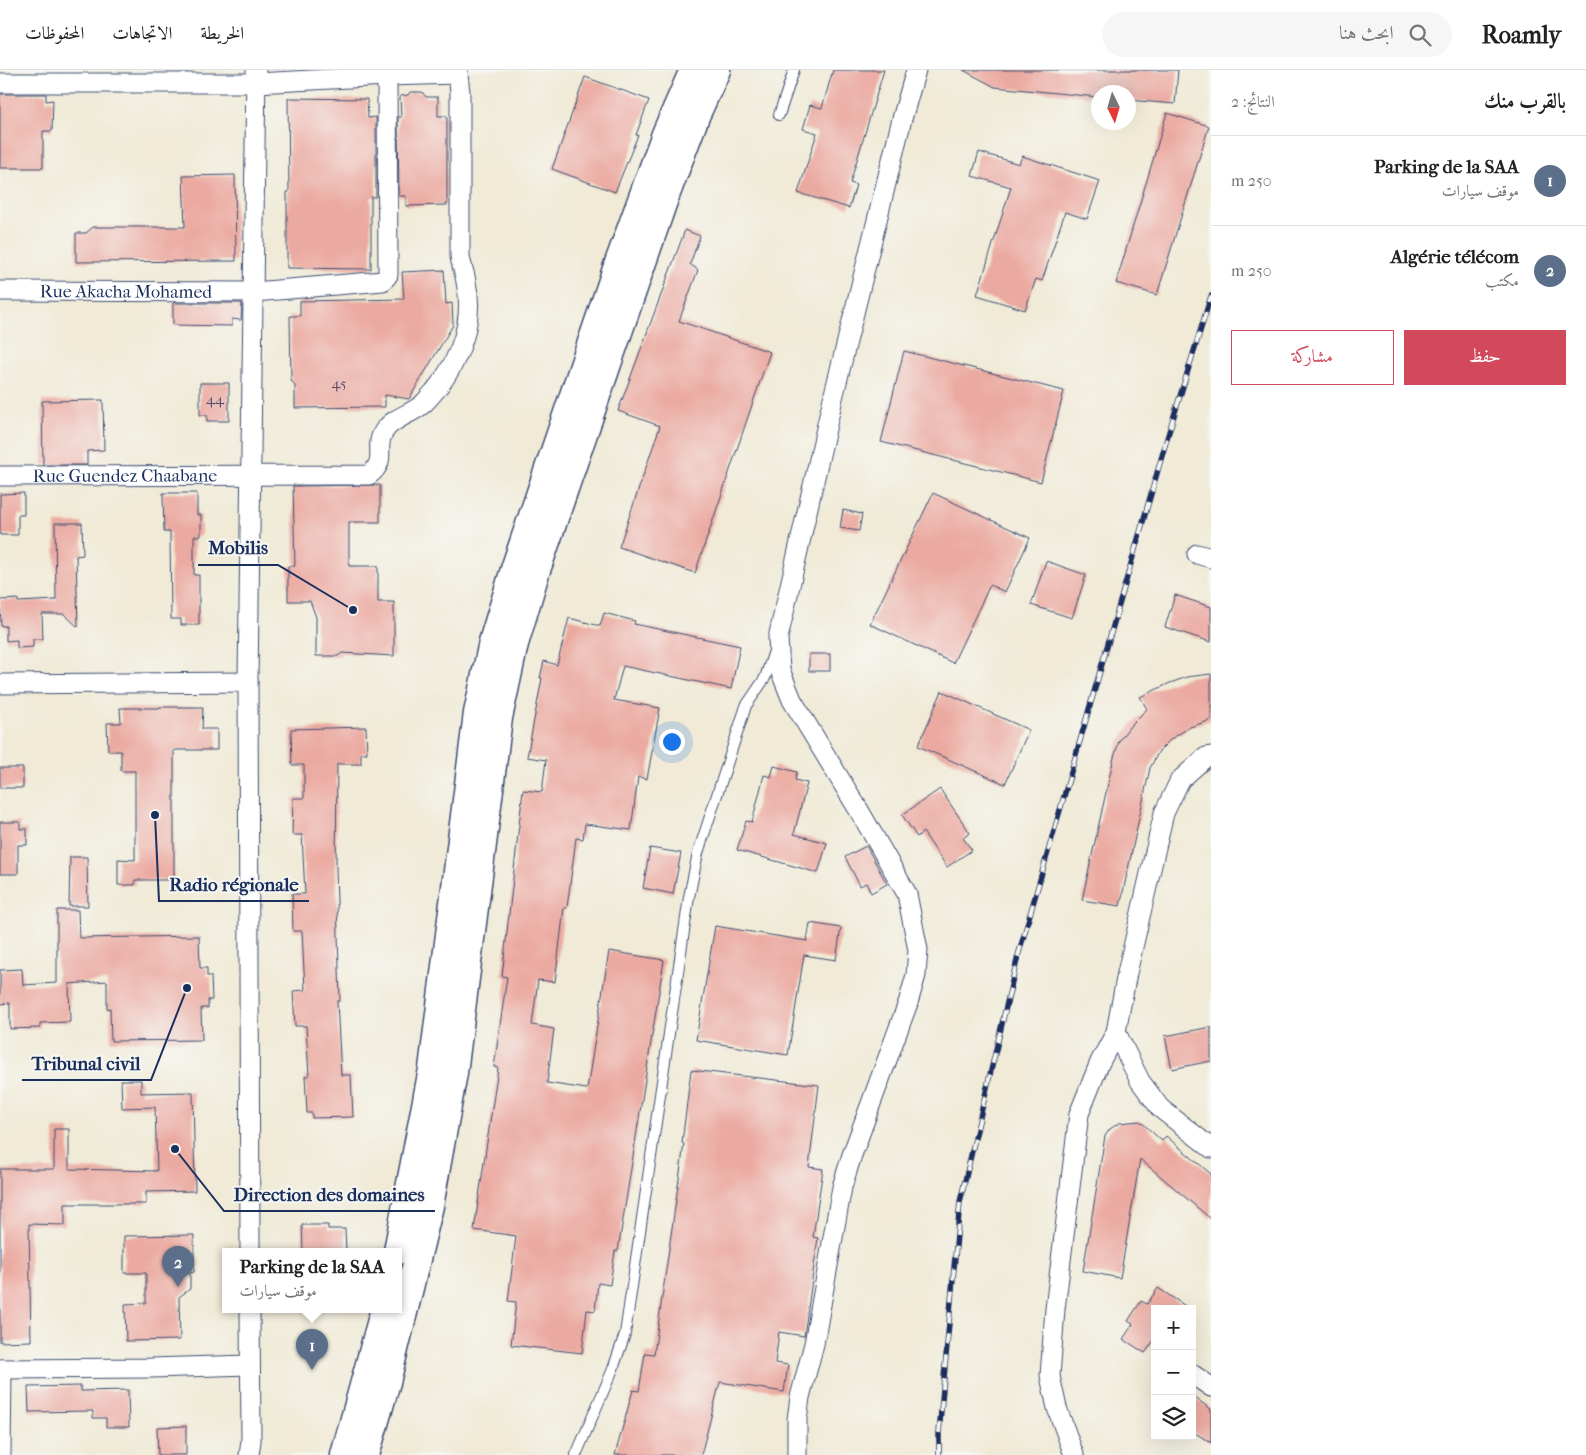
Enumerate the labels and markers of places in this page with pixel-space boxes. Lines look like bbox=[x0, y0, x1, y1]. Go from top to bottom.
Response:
callout: Mobilis bbox=[198, 531, 278, 565]
callout: Radio régionale bbox=[159, 867, 309, 901]
callout: Tribunal civil bbox=[22, 1046, 151, 1080]
callout: Direction des domaines bbox=[224, 1177, 435, 1211]
pin: 2 bbox=[162, 1246, 194, 1287]
pin: 1 bbox=[296, 1329, 328, 1370]

